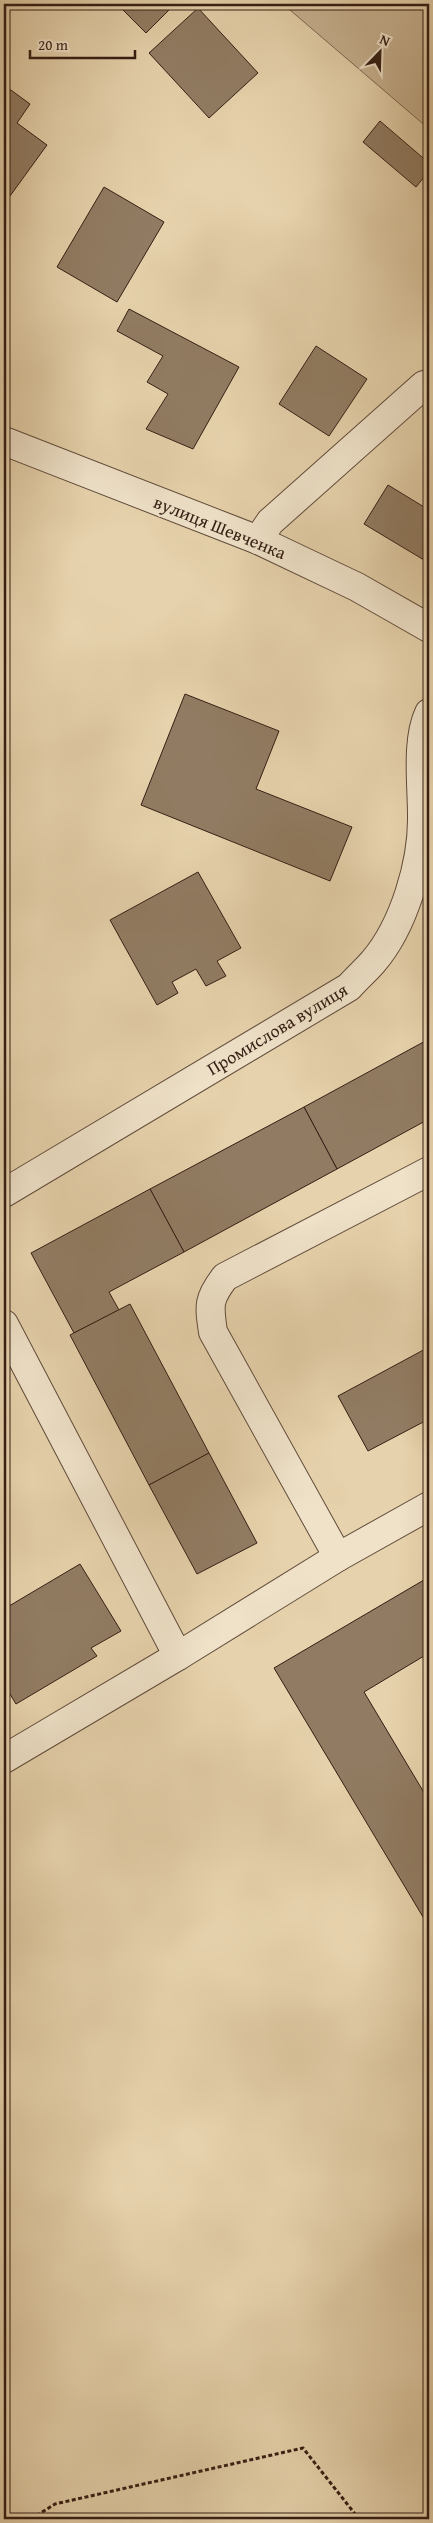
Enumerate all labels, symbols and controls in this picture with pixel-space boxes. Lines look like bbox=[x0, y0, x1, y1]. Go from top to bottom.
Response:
scale bar bbox=[30, 28, 135, 60]
north arrow bbox=[356, 28, 406, 78]
text: N bbox=[377, 29, 394, 51]
text: 20 m bbox=[38, 34, 69, 55]
street label: вулиця Шевченка bbox=[150, 488, 291, 566]
street label: Промислова вулиця bbox=[201, 976, 353, 1082]

